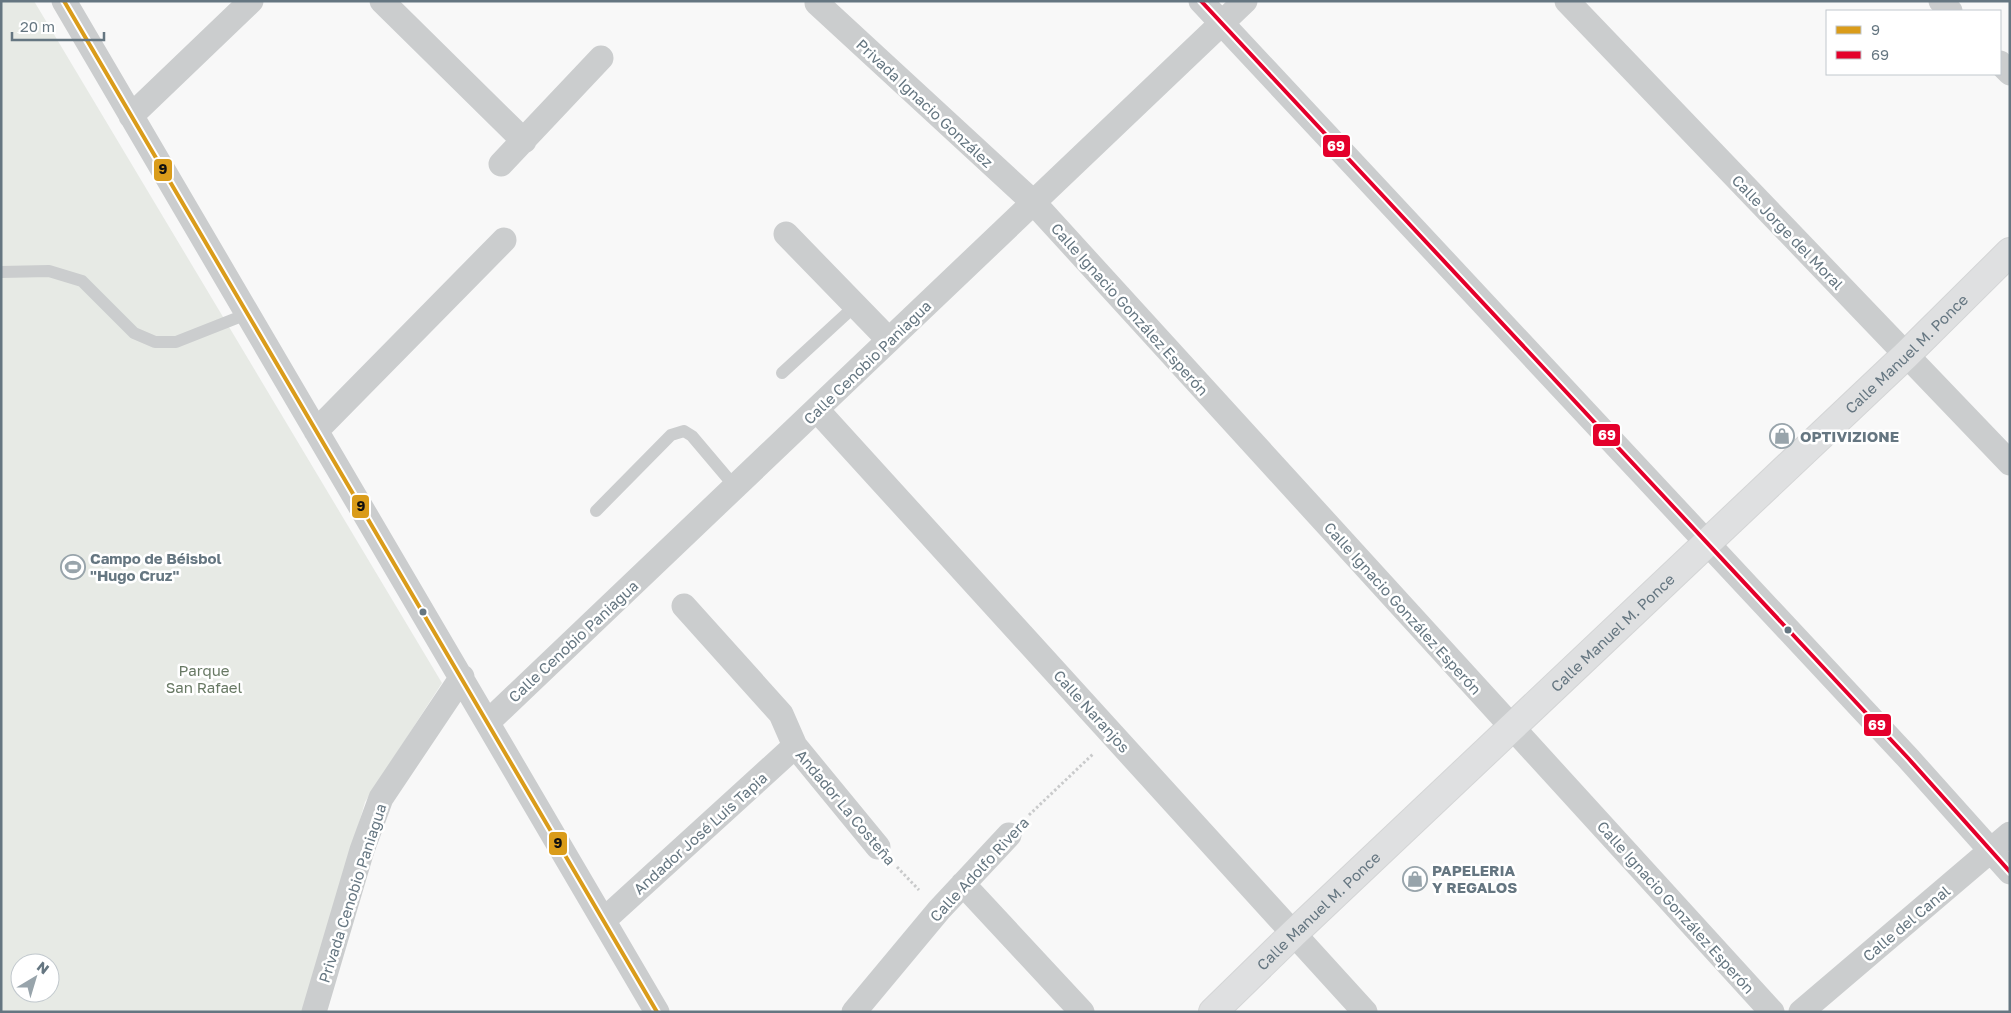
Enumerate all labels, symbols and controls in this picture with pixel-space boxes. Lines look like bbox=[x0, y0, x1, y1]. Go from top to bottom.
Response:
scale bar bbox=[12, 10, 105, 42]
legend bbox=[1826, 10, 2001, 75]
text: 20 m bbox=[20, 17, 55, 35]
text: 9 bbox=[1871, 20, 1880, 38]
street label: Privada Ignacio González bbox=[853, 35, 997, 171]
text: 69 bbox=[1871, 45, 1889, 63]
line badge: 69 bbox=[1322, 134, 1351, 158]
text: 69 bbox=[1327, 137, 1345, 154]
line badge: 9 bbox=[153, 158, 173, 182]
text: 9 bbox=[159, 160, 168, 177]
street label: Calle Jorge del Moral bbox=[1729, 171, 1848, 293]
street label: Calle Ignacio González Esperón bbox=[1048, 219, 1212, 399]
street label: Calle Manuel M. Ponce bbox=[1841, 290, 1971, 417]
street label: Calle Cenobio Paniagua bbox=[799, 296, 935, 428]
line badge: 69 bbox=[1592, 423, 1621, 447]
shop icon: OPTIVIZIONE bbox=[1769, 423, 1795, 449]
text: 69 bbox=[1598, 426, 1616, 443]
place label: OPTIVIZIONE bbox=[1800, 427, 1899, 445]
line badge: 9 bbox=[351, 494, 370, 519]
text: 9 bbox=[357, 497, 366, 514]
street label: Calle Ignacio González Esperón bbox=[1321, 518, 1485, 698]
place label: Campo de Béisbol "Hugo Cruz" bbox=[90, 549, 221, 584]
sports icon: Campo de Béisbol "Hugo Cruz" bbox=[60, 554, 86, 580]
street label: Calle Manuel M. Ponce bbox=[1547, 569, 1678, 695]
street label: Calle Cenobio Paniagua bbox=[505, 576, 641, 706]
unlabelled marker bbox=[418, 607, 428, 617]
unlabelled marker bbox=[1783, 625, 1793, 635]
park label: Parque San Rafael bbox=[166, 661, 243, 696]
street label: Calle Naranjos bbox=[1050, 666, 1134, 756]
line badge: 69 bbox=[1863, 713, 1892, 737]
text: 69 bbox=[1868, 716, 1886, 733]
street label: Andador La Costeña bbox=[792, 746, 900, 868]
street label: Andador José Luis Tapia bbox=[629, 768, 771, 898]
street label: Privada Cenobio Paniagua bbox=[314, 801, 390, 985]
street label: Calle Adolfo Rivera bbox=[926, 813, 1032, 925]
street label: Calle Ignacio González Esperón bbox=[1594, 817, 1758, 997]
line badge: 9 bbox=[548, 831, 568, 856]
text: 9 bbox=[554, 834, 563, 851]
street label: Calle Manuel M. Ponce bbox=[1253, 848, 1384, 974]
place label: PAPELERIA Y REGALOS bbox=[1432, 861, 1517, 896]
shop icon: PAPELERIA Y REGALOS bbox=[1402, 866, 1428, 892]
street label: Calle del Canal bbox=[1859, 881, 1953, 965]
north arrow bbox=[10, 953, 60, 1003]
text: N bbox=[34, 957, 53, 977]

